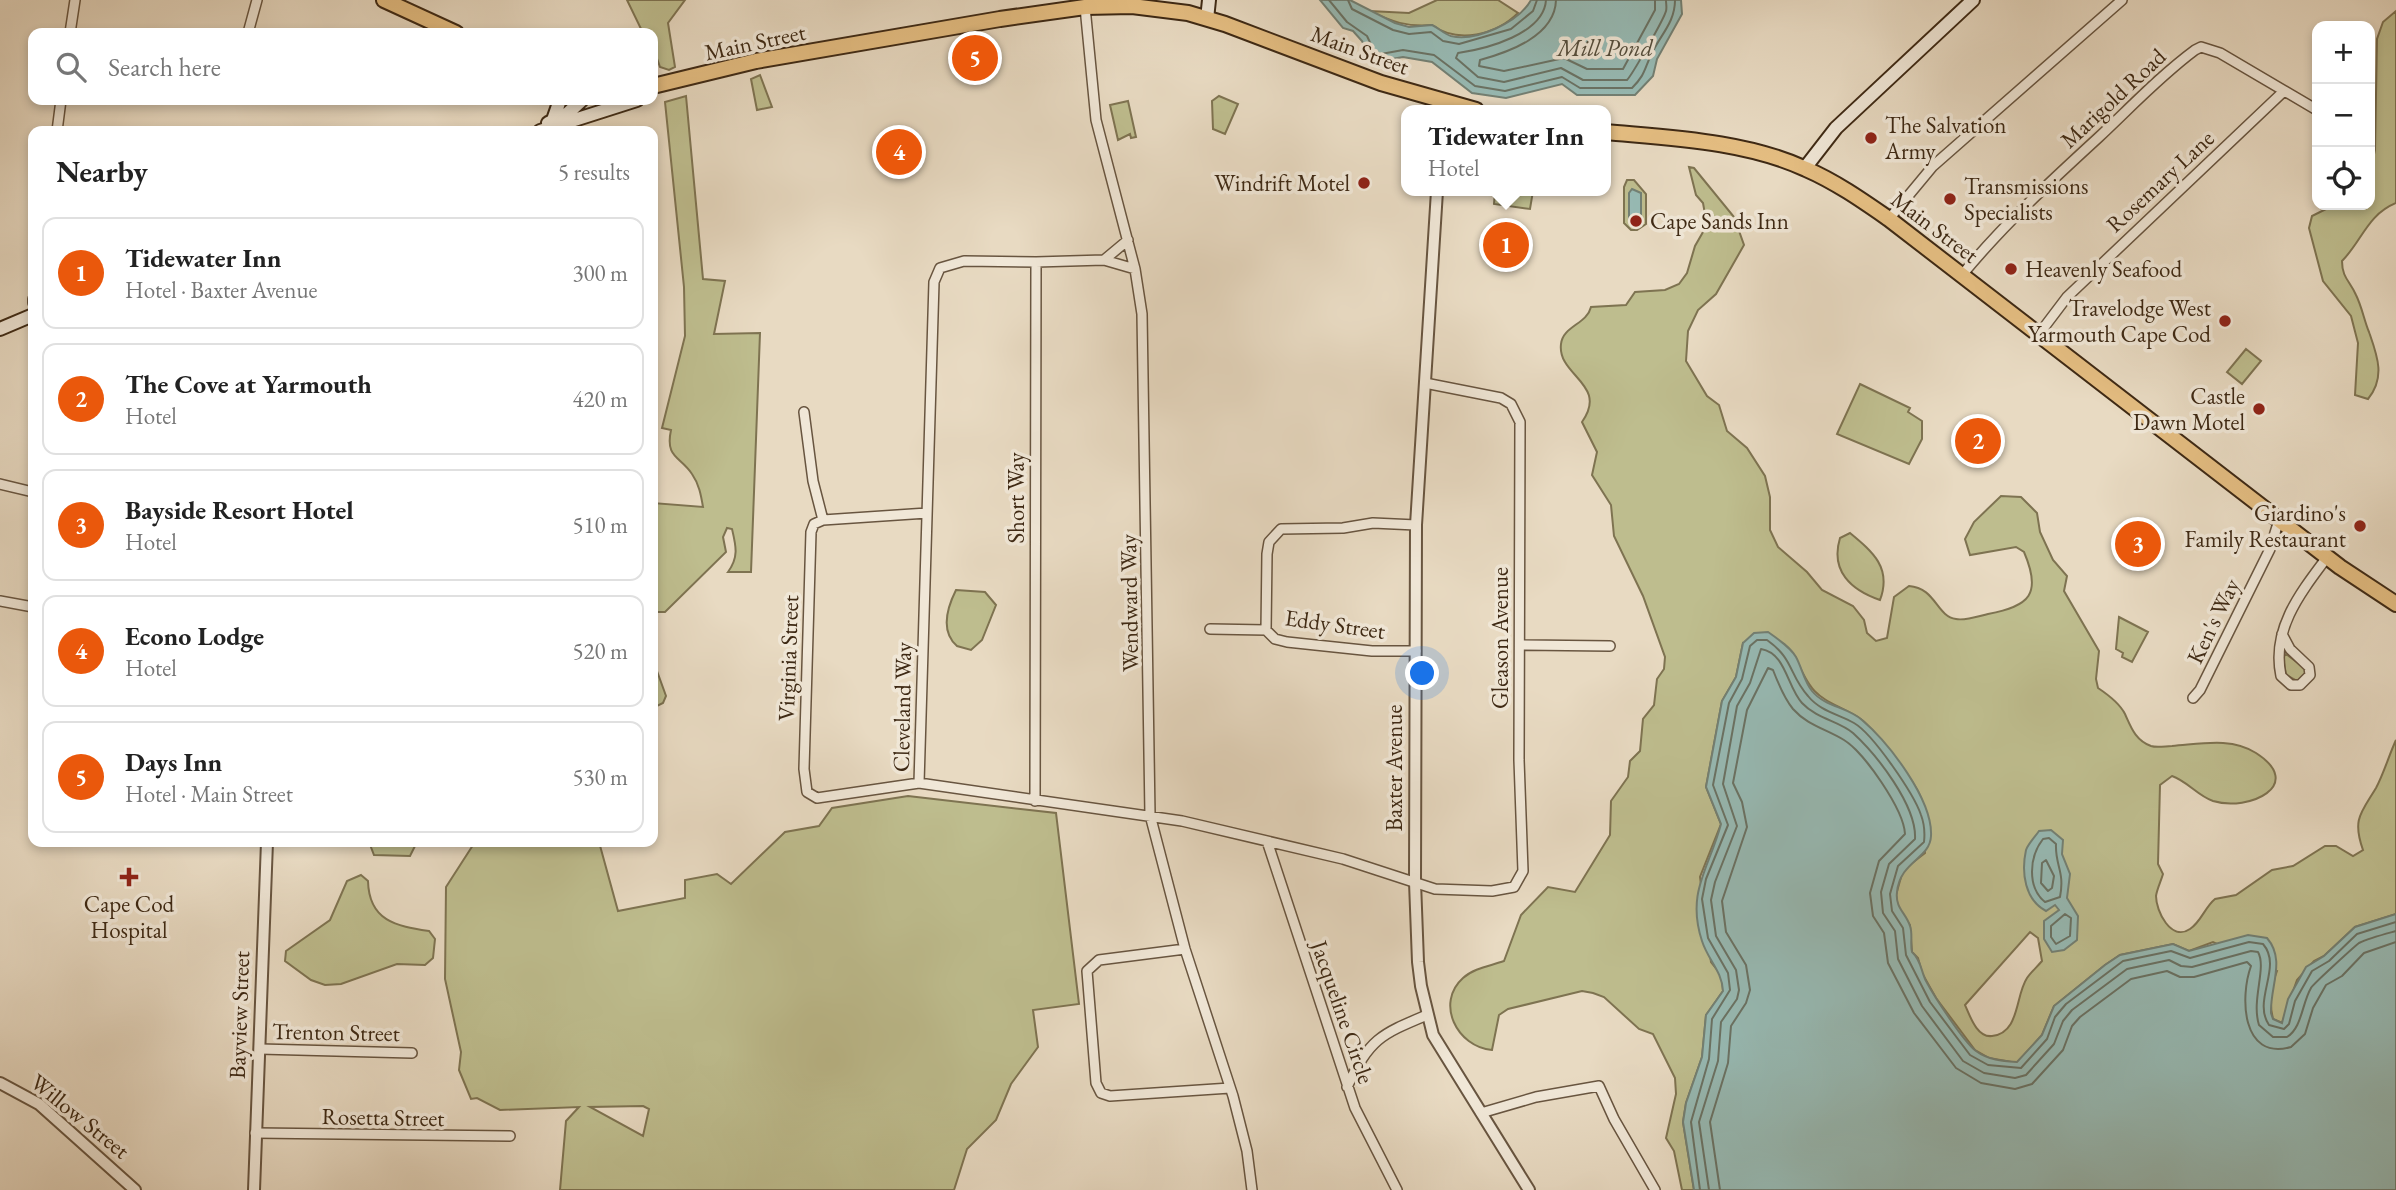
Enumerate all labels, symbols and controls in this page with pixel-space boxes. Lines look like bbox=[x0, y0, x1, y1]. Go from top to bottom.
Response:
street label: Main Street bbox=[702, 17, 809, 67]
street label: Main Street bbox=[1307, 18, 1414, 82]
map controls bbox=[2312, 21, 2375, 210]
button: + bbox=[2312, 21, 2375, 84]
search box bbox=[28, 28, 658, 105]
pin: 5 bbox=[952, 32, 998, 84]
water label: Mill Pond bbox=[1555, 32, 1654, 63]
street label: Marigold Road bbox=[2054, 41, 2172, 155]
icon: search bbox=[52, 48, 90, 86]
text: Search here bbox=[108, 50, 221, 84]
button: − bbox=[2312, 84, 2375, 147]
popup bbox=[1401, 105, 1611, 196]
place label: The Salvation Army bbox=[1884, 110, 2007, 166]
text: Tidewater Inn bbox=[1428, 119, 1584, 153]
street label: Rosemary Lane bbox=[2100, 123, 2220, 239]
pin: 4 bbox=[876, 126, 922, 178]
marker: The Salvation Army bbox=[1863, 130, 1879, 146]
button: locate bbox=[2312, 147, 2375, 210]
text: Nearby bbox=[56, 152, 148, 191]
text: Hotel bbox=[1428, 153, 1480, 183]
text: 5 results bbox=[558, 157, 630, 187]
place label: Windrift Motel bbox=[1214, 168, 1350, 198]
place label: Transmissions Specialists bbox=[1964, 171, 2089, 227]
marker: Windrift Motel bbox=[1356, 175, 1372, 191]
street label: Main Street bbox=[1885, 184, 1986, 270]
marker: Transmissions Specialists bbox=[1942, 191, 1958, 207]
place label: Cape Sands Inn bbox=[1650, 206, 1789, 236]
marker: Cape Sands Inn bbox=[1628, 213, 1644, 229]
pin: 1 bbox=[1483, 219, 1529, 271]
text: Tidewater Inn bbox=[125, 241, 281, 275]
place label: Heavenly Seafood bbox=[2025, 254, 2182, 284]
text: 1 bbox=[75, 258, 87, 288]
text: 300 m bbox=[572, 258, 628, 288]
marker: Heavenly Seafood bbox=[2003, 261, 2019, 277]
text: Hotel · Baxter Avenue bbox=[125, 275, 318, 305]
place label: Travelodge West Yarmouth Cape Cod bbox=[2028, 293, 2212, 349]
marker: Travelodge West Yarmouth Cape Cod bbox=[2217, 313, 2233, 329]
text: The Cove at Yarmouth bbox=[125, 367, 372, 401]
place label: Castle Dawn Motel bbox=[2133, 381, 2245, 437]
text: 2 bbox=[75, 384, 87, 414]
text: 420 m bbox=[572, 384, 628, 414]
text: Hotel bbox=[125, 401, 177, 431]
marker: Castle Dawn Motel bbox=[2251, 401, 2267, 417]
pin: 2 bbox=[1955, 415, 2001, 467]
street label: Short Way bbox=[1001, 451, 1031, 544]
text: Bayside Resort Hotel bbox=[125, 493, 354, 527]
place label: Giardino's Family Restaurant bbox=[2184, 498, 2347, 554]
text: 3 bbox=[75, 510, 87, 540]
text: 510 m bbox=[572, 510, 628, 540]
pin: 3 bbox=[2115, 518, 2161, 570]
marker: Giardino's Family Restaurant bbox=[2352, 518, 2368, 534]
text: Hotel bbox=[125, 527, 177, 557]
street label: Wendward Way bbox=[1113, 533, 1145, 672]
street label: Gleason Avenue bbox=[1485, 567, 1515, 709]
street label: Ken's Way bbox=[2180, 573, 2247, 669]
street label: Virginia Street bbox=[771, 594, 805, 722]
street label: Eddy Street bbox=[1283, 602, 1388, 646]
text: Econo Lodge bbox=[125, 619, 264, 653]
text: 4 bbox=[75, 636, 87, 666]
text: 520 m bbox=[572, 636, 628, 666]
street label: Cleveland Way bbox=[886, 641, 918, 772]
text: Hotel bbox=[125, 653, 177, 683]
your location bbox=[1405, 656, 1439, 690]
street label: Baxter Avenue bbox=[1379, 704, 1409, 832]
text: Days Inn bbox=[125, 745, 222, 779]
text: 5 bbox=[75, 762, 87, 792]
text: 530 m bbox=[572, 762, 628, 792]
text: Hotel · Main Street bbox=[125, 779, 293, 809]
marker: Cape Cod Hospital bbox=[119, 867, 139, 887]
place label: Cape Cod Hospital bbox=[84, 889, 175, 945]
street label: Jacqueline Circle bbox=[1304, 935, 1382, 1088]
street label: Bayview Street bbox=[222, 950, 256, 1080]
street label: Trenton Street bbox=[272, 1016, 401, 1048]
street label: Willow Street bbox=[24, 1067, 136, 1166]
street label: Rosetta Street bbox=[321, 1101, 445, 1133]

